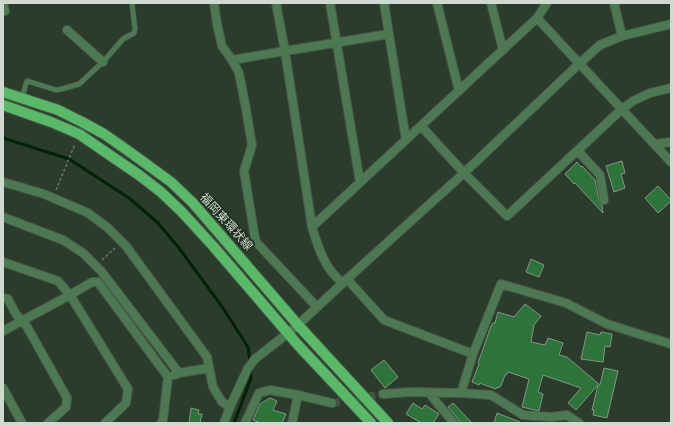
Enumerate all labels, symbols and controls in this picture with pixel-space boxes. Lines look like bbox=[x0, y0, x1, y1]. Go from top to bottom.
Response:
street label: 福岡東環状線 bbox=[196, 190, 256, 254]

